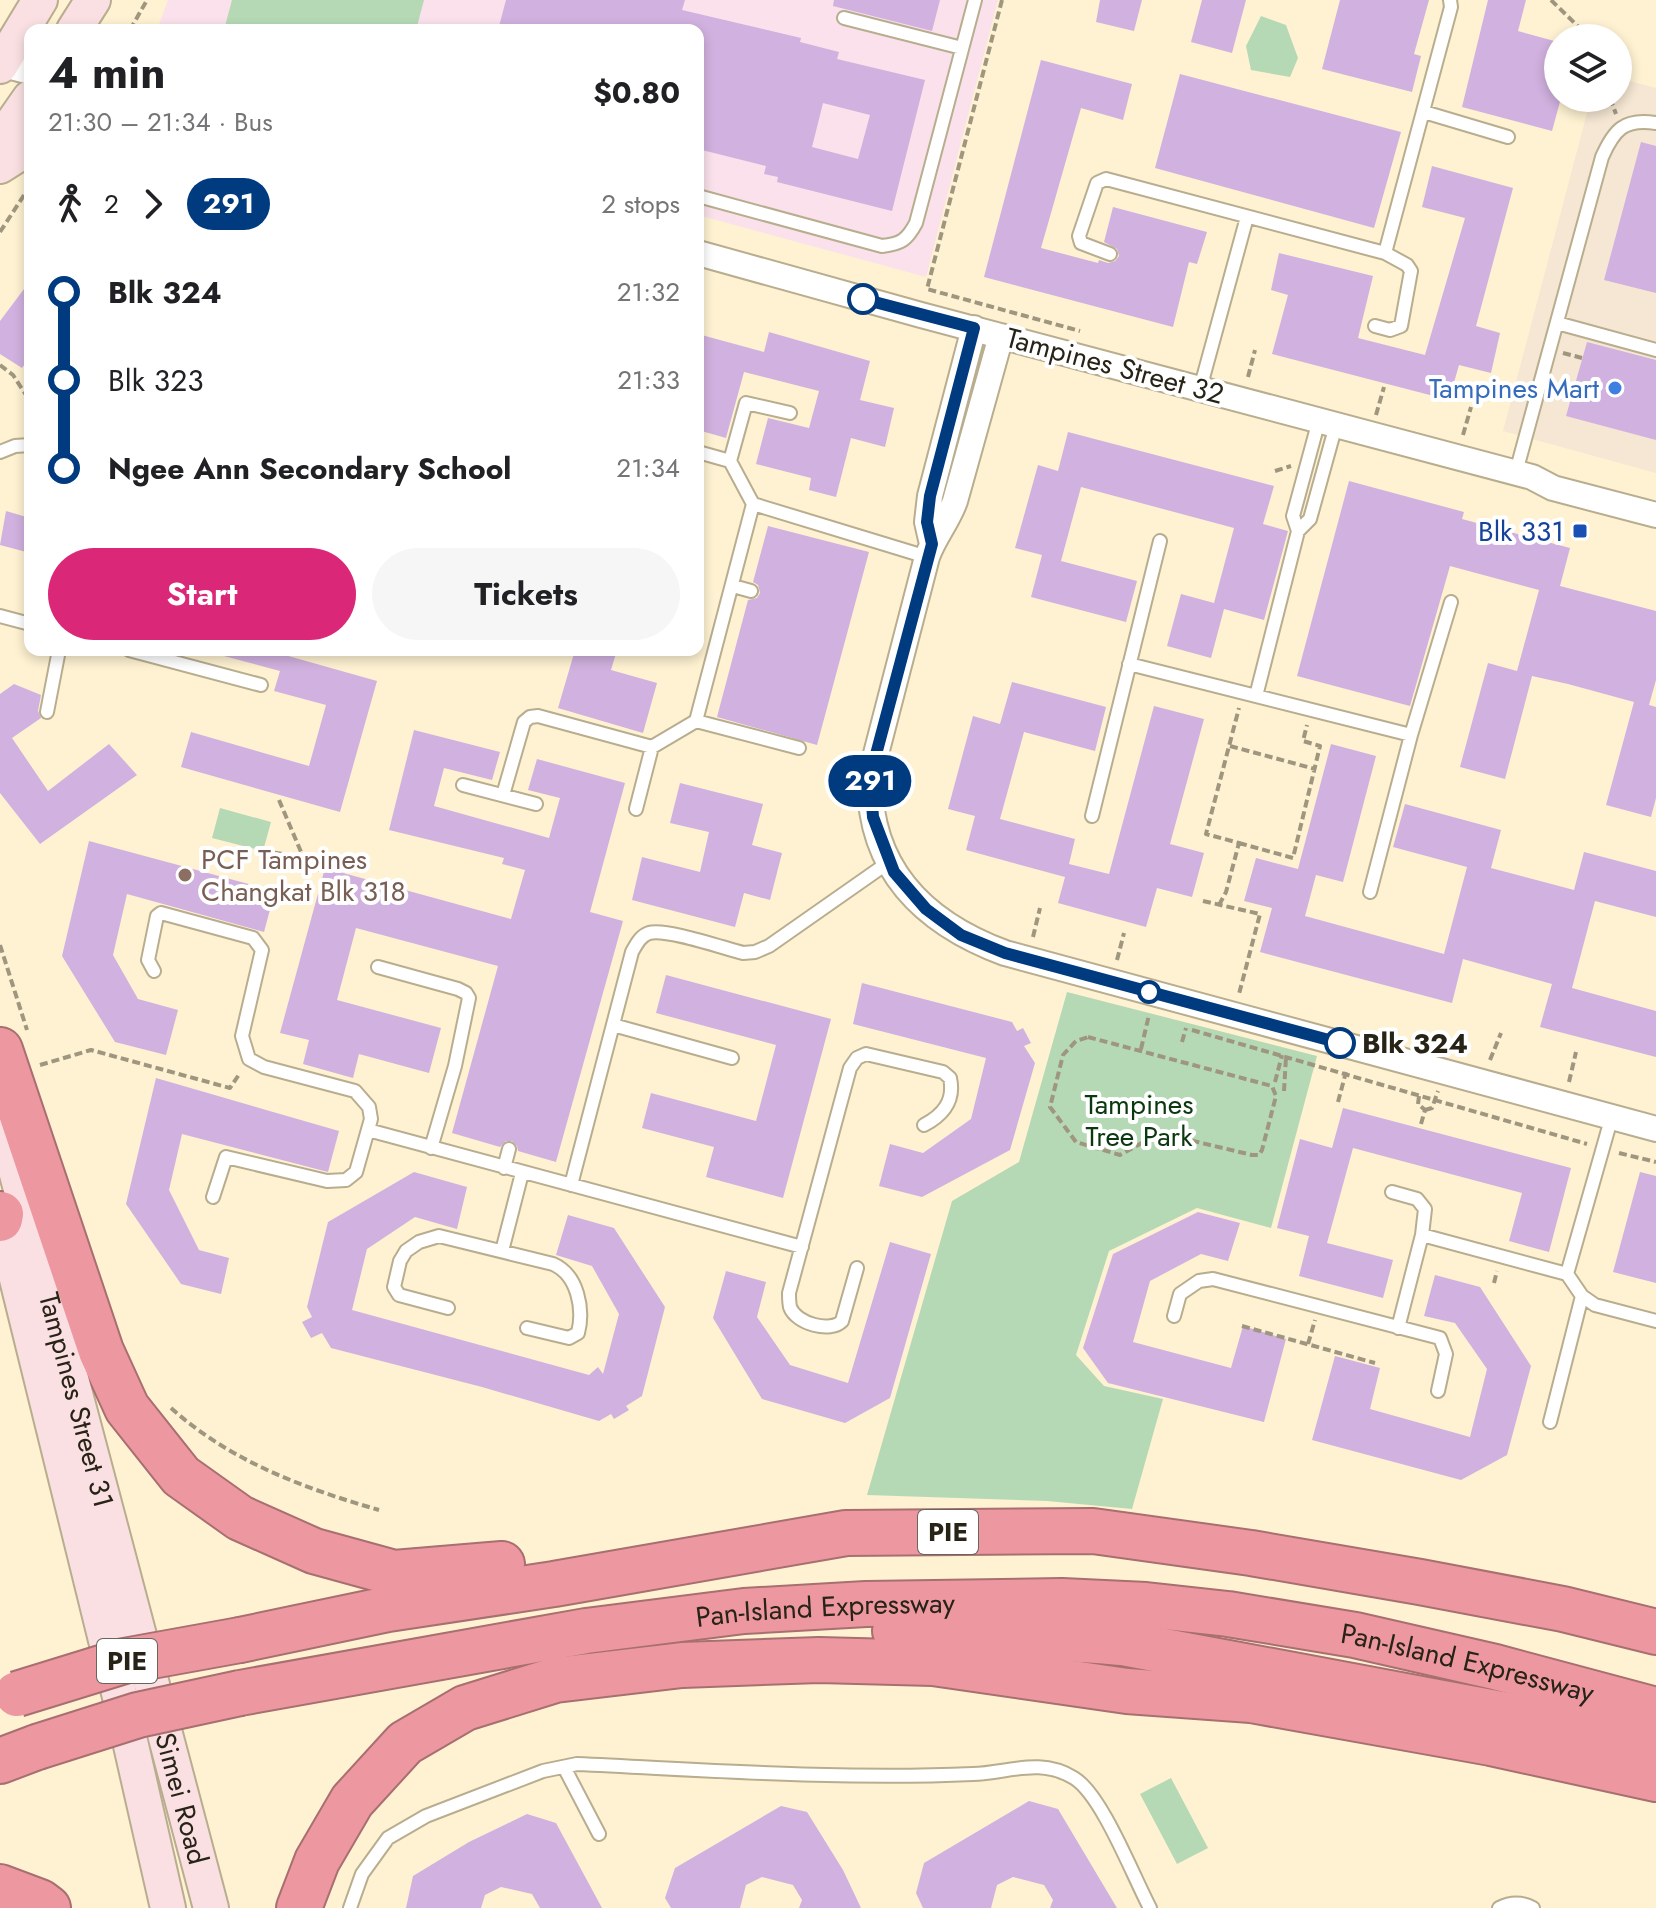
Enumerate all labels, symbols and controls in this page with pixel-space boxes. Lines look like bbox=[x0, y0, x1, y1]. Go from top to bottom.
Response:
map controls bbox=[1544, 24, 1632, 112]
button: layers bbox=[1544, 24, 1632, 112]
text: 4 min bbox=[48, 41, 165, 105]
text: $0.80 bbox=[593, 71, 680, 114]
text: 21:30 – 21:34 · Bus bbox=[48, 103, 273, 141]
icon: walk bbox=[48, 182, 92, 226]
icon: forward bbox=[131, 182, 175, 226]
text: 291 bbox=[203, 183, 254, 224]
text: 2 bbox=[104, 185, 119, 223]
text: 2 stops bbox=[601, 185, 680, 223]
text: Blk 324 bbox=[108, 271, 222, 314]
text: 21:32 bbox=[617, 273, 680, 311]
unlabelled marker bbox=[848, 284, 878, 314]
street label: Tampines Street 32 bbox=[1002, 317, 1228, 415]
text: Blk 323 bbox=[108, 359, 204, 402]
text: 21:33 bbox=[617, 361, 680, 399]
place label: Tampines Mart bbox=[1429, 368, 1599, 409]
marker: Tampines Mart bbox=[1606, 379, 1624, 397]
text: Ngee Ann Secondary School bbox=[108, 447, 511, 490]
text: 21:34 bbox=[616, 449, 680, 487]
place label: Blk 331 bbox=[1478, 511, 1564, 552]
marker: Blk 331 bbox=[1571, 522, 1589, 540]
button: Start bbox=[48, 548, 356, 640]
button: Tickets bbox=[372, 548, 680, 640]
line badge: 291 bbox=[824, 755, 916, 807]
text: 291 bbox=[844, 760, 896, 801]
place label: PCF Tampines Changkat Blk 318 bbox=[201, 839, 406, 912]
marker: PCF Tampines Changkat Blk 318 bbox=[176, 866, 194, 884]
unlabelled marker bbox=[1138, 981, 1160, 1003]
place label: Blk 324 bbox=[1362, 1023, 1468, 1064]
marker: Blk 324 bbox=[1325, 1028, 1355, 1058]
park label: Tampines Tree Park bbox=[1084, 1084, 1194, 1157]
street label: Tampines Street 31 bbox=[29, 1288, 125, 1512]
road number: PIE bbox=[918, 1510, 978, 1554]
street label: Pan-Island Expressway bbox=[693, 1582, 956, 1637]
street label: Pan-Island Expressway bbox=[1338, 1612, 1599, 1713]
road number: PIE bbox=[97, 1639, 157, 1683]
street label: Simei Road bbox=[145, 1728, 219, 1869]

